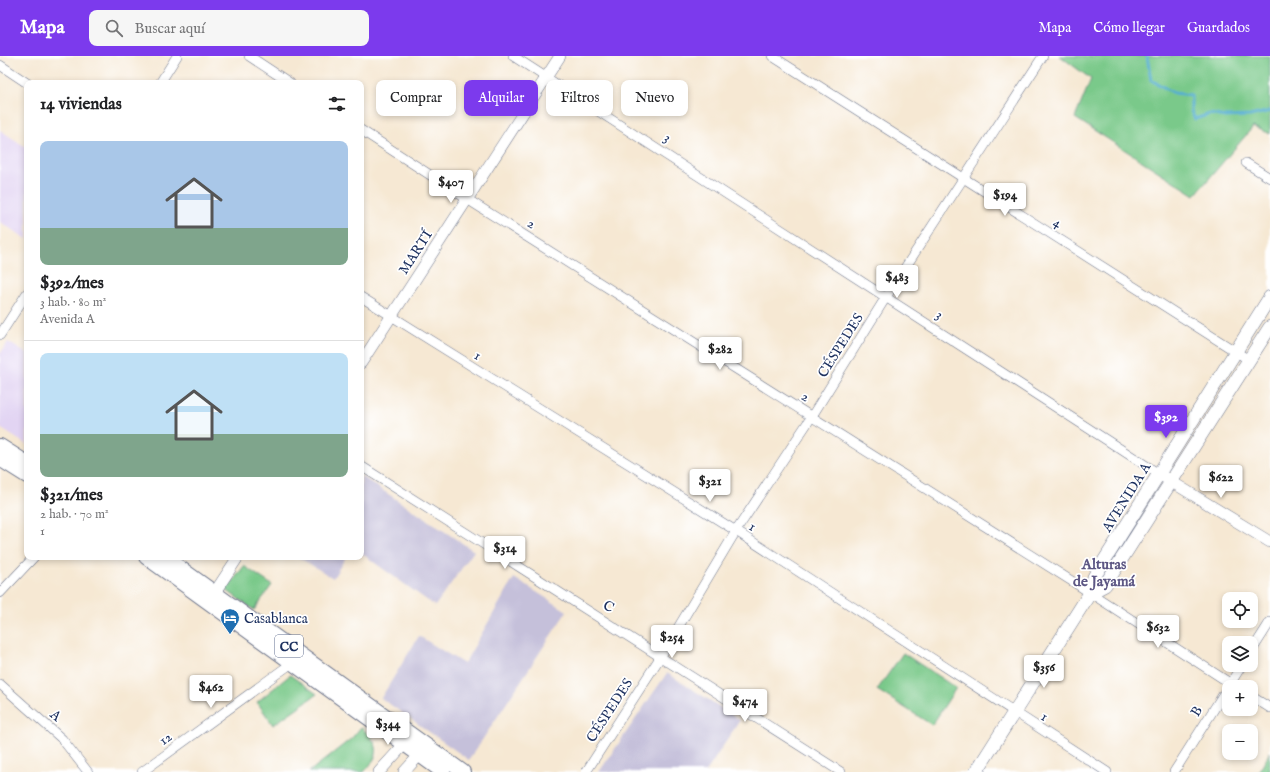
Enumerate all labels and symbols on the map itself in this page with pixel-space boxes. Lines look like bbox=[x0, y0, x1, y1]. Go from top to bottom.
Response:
street label: 3 bbox=[660, 129, 675, 147]
pin: $407 bbox=[427, 170, 475, 204]
pin: $194 bbox=[981, 183, 1029, 217]
street label: 4 bbox=[1050, 213, 1065, 232]
street label: 2 bbox=[524, 214, 539, 233]
street label: MARTÍ bbox=[394, 226, 437, 278]
pin: $483 bbox=[873, 265, 921, 299]
street label: 3 bbox=[932, 306, 947, 324]
street label: CÉSPEDES bbox=[813, 309, 868, 381]
pin: $282 bbox=[696, 337, 744, 371]
street label: 1 bbox=[470, 347, 484, 365]
street label: 2 bbox=[798, 387, 813, 406]
pin: $392 bbox=[1142, 405, 1190, 439]
street label: AVENIDA A bbox=[1098, 459, 1156, 537]
pin: $622 bbox=[1197, 465, 1245, 499]
pin: $321 bbox=[686, 469, 734, 503]
street label: 1 bbox=[745, 518, 760, 536]
pin: $314 bbox=[481, 536, 529, 570]
district label: Alturas de Jayamá bbox=[1073, 555, 1136, 591]
street label: C bbox=[599, 597, 617, 617]
hotel icon: Casablanca bbox=[219, 607, 241, 635]
place label: Casablanca bbox=[244, 610, 309, 628]
pin: $632 bbox=[1134, 615, 1182, 649]
pin: $254 bbox=[648, 625, 696, 659]
road number: CC bbox=[275, 635, 303, 657]
pin: $356 bbox=[1020, 655, 1068, 689]
pin: $462 bbox=[187, 675, 235, 709]
street label: CÉSPEDES bbox=[582, 675, 637, 746]
pin: $474 bbox=[721, 689, 769, 723]
street label: B bbox=[1187, 703, 1207, 720]
street label: A bbox=[45, 705, 65, 726]
street label: 1 bbox=[1037, 708, 1052, 726]
pin: $344 bbox=[364, 712, 412, 746]
street label: 12 bbox=[156, 728, 176, 750]

